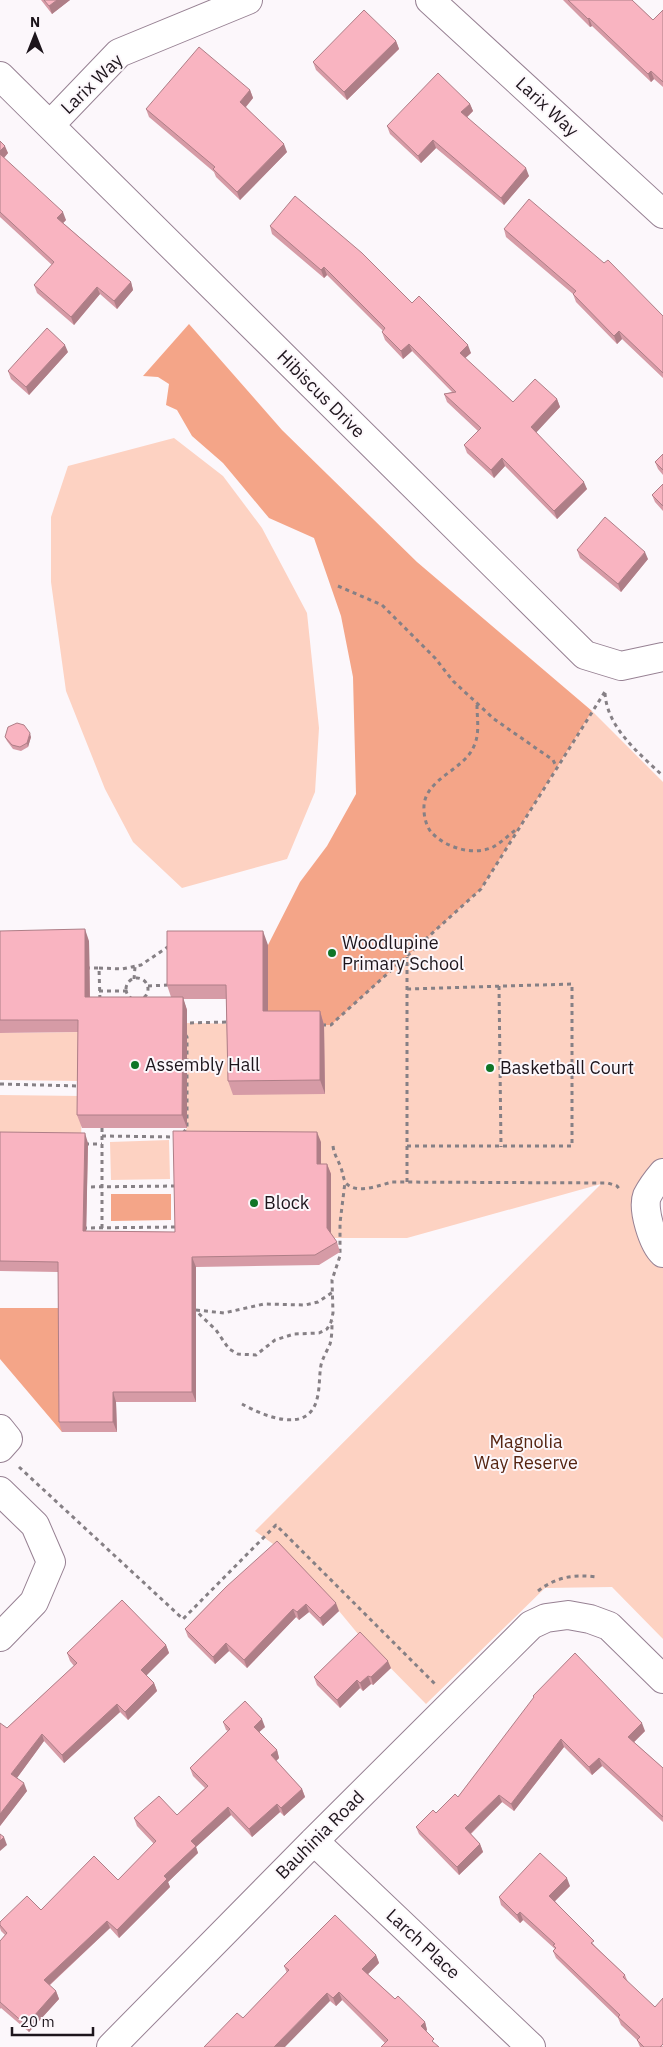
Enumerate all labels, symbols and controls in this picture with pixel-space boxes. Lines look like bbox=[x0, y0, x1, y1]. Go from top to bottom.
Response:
north arrow bbox=[10, 10, 60, 60]
text: N bbox=[30, 13, 40, 31]
street label: Larix Way bbox=[56, 48, 128, 119]
street label: Larix Way bbox=[511, 72, 584, 141]
street label: Hibiscus Drive bbox=[273, 345, 370, 443]
place label: Woodlupine Primary School bbox=[342, 931, 464, 975]
marker: Woodlupine Primary School bbox=[326, 947, 338, 959]
place label: Assembly Hall bbox=[145, 1053, 260, 1076]
place label: Basketball Court bbox=[500, 1056, 634, 1079]
marker: Assembly Hall bbox=[129, 1059, 141, 1071]
marker: Basketball Court bbox=[484, 1062, 496, 1074]
place label: Block bbox=[264, 1191, 310, 1214]
marker: Block bbox=[248, 1197, 260, 1209]
park label: Magnolia Way Reserve bbox=[474, 1430, 578, 1474]
street label: Bauhinia Road bbox=[270, 1785, 369, 1884]
street label: Larch Place bbox=[382, 1904, 465, 1984]
scale bar bbox=[12, 2004, 94, 2036]
text: 20 m bbox=[20, 2012, 55, 2031]

